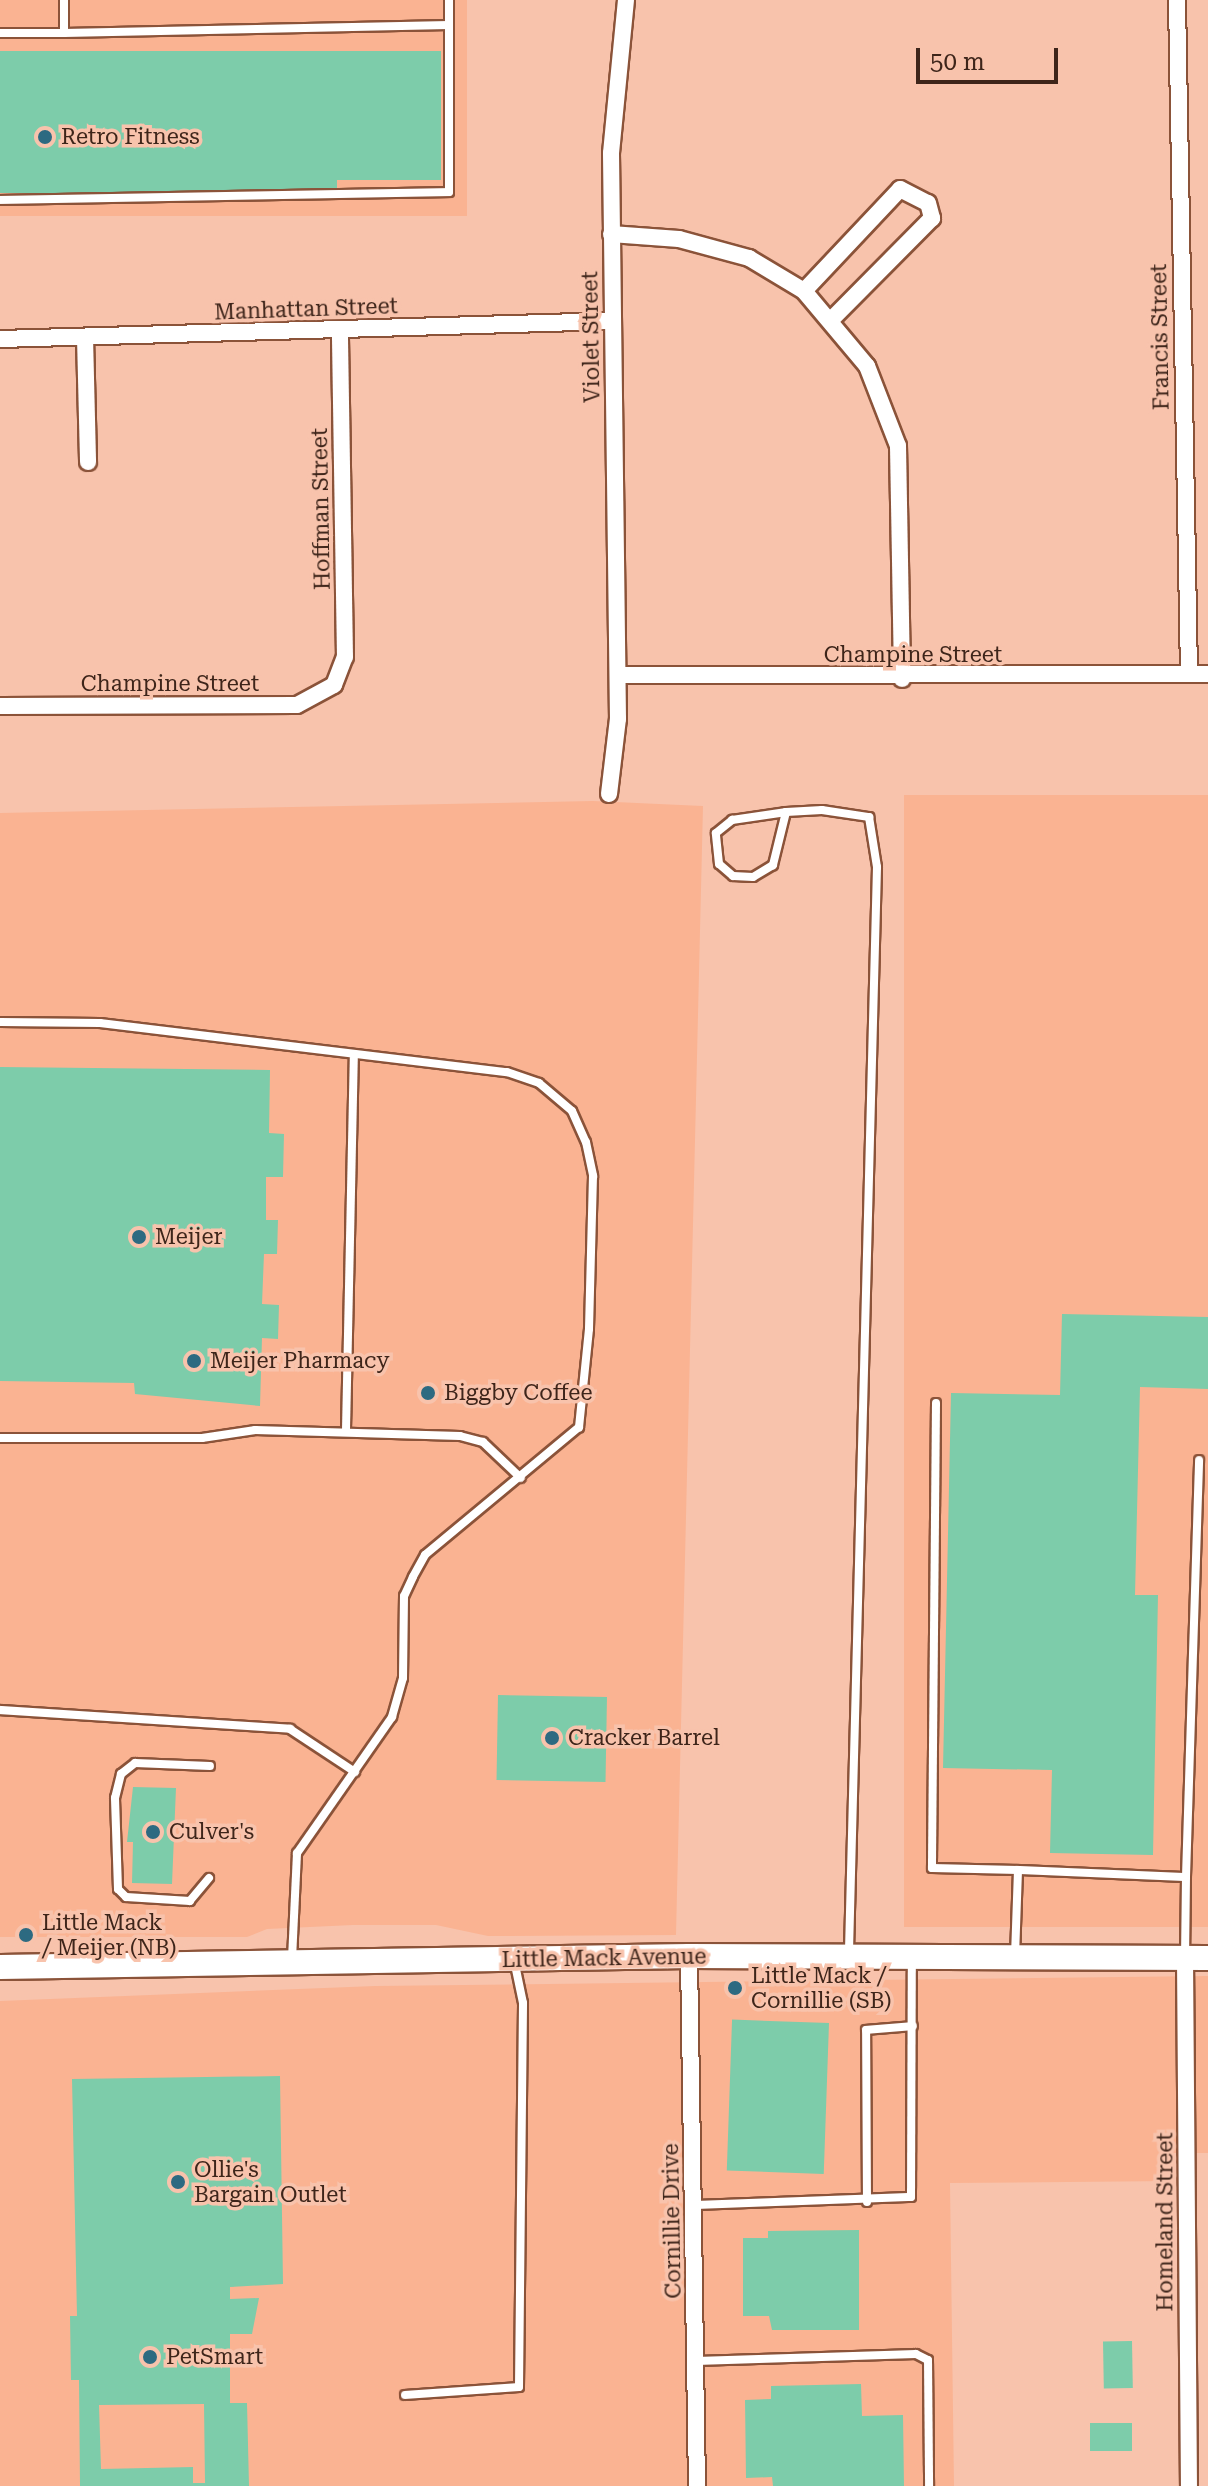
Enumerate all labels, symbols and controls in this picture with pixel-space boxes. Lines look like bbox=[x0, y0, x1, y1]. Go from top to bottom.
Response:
scale bar bbox=[920, 32, 1062, 82]
text: 50 m bbox=[930, 48, 985, 76]
place label: Retro Fitness bbox=[61, 124, 200, 150]
marker: Retro Fitness bbox=[36, 128, 54, 146]
street label: Francis Street bbox=[1146, 264, 1174, 410]
street label: Violet Street bbox=[577, 271, 605, 403]
street label: Manhattan Street bbox=[214, 293, 398, 325]
street label: Hoffman Street bbox=[306, 428, 336, 590]
street label: Champine Street bbox=[824, 642, 1002, 668]
street label: Champine Street bbox=[81, 671, 259, 697]
place label: Meijer bbox=[155, 1224, 223, 1250]
marker: Meijer bbox=[130, 1228, 148, 1246]
place label: Meijer Pharmacy bbox=[210, 1348, 389, 1374]
marker: Meijer Pharmacy bbox=[185, 1352, 203, 1370]
place label: Biggby Coffee bbox=[444, 1380, 593, 1406]
marker: Biggby Coffee bbox=[419, 1384, 437, 1402]
place label: Cracker Barrel bbox=[568, 1725, 720, 1751]
marker: Cracker Barrel bbox=[543, 1729, 561, 1747]
place label: Culver's bbox=[169, 1819, 254, 1845]
marker: Culver's bbox=[144, 1823, 162, 1841]
place label: Little Mack / Meijer (NB) bbox=[42, 1909, 176, 1960]
marker: Little Mack / Meijer (NB) bbox=[17, 1926, 35, 1944]
street label: Little Mack Avenue bbox=[501, 1943, 707, 1973]
place label: Little Mack / Cornillie (SB) bbox=[751, 1962, 891, 2014]
marker: Little Mack / Cornillie (SB) bbox=[726, 1979, 744, 1997]
street label: Homeland Street bbox=[1152, 2132, 1178, 2312]
street label: Cornillie Drive bbox=[657, 2143, 687, 2299]
place label: Ollie's Bargain Outlet bbox=[194, 2156, 347, 2208]
marker: Ollie's Bargain Outlet bbox=[169, 2173, 187, 2191]
place label: PetSmart bbox=[166, 2344, 263, 2370]
marker: PetSmart bbox=[141, 2348, 159, 2366]

